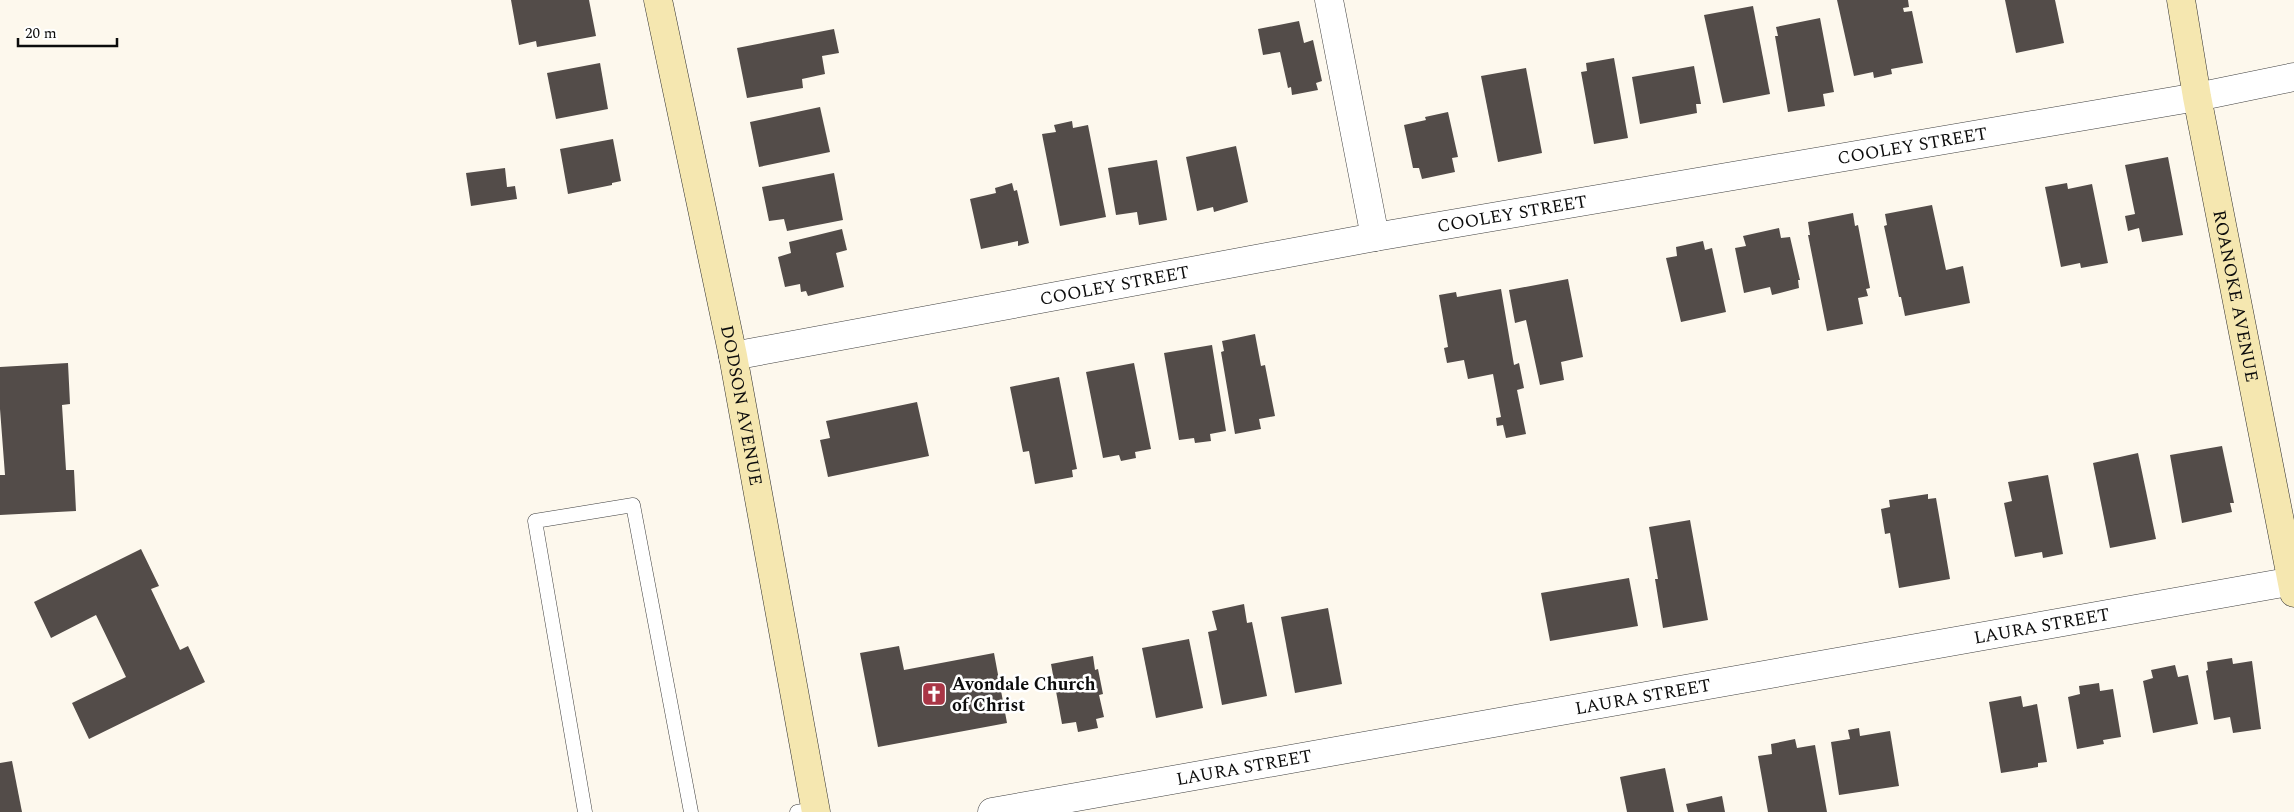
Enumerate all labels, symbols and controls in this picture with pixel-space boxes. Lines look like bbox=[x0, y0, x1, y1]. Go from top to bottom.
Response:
scale bar bbox=[18, 15, 116, 47]
text: 20 m bbox=[25, 22, 57, 45]
street label: COOLEY STREET bbox=[1835, 120, 1989, 172]
street label: COOLEY STREET bbox=[1435, 188, 1589, 240]
street label: ROANOKE AVENUE bbox=[2205, 208, 2265, 384]
street label: COOLEY STREET bbox=[1038, 259, 1192, 313]
street label: DODSON AVENUE bbox=[713, 323, 769, 488]
street label: LAURA STREET bbox=[1972, 601, 2112, 652]
place label: Avondale Church of Christ bbox=[952, 671, 1096, 719]
street label: LAURA STREET bbox=[1573, 672, 1713, 722]
church icon: Avondale Church of Christ bbox=[921, 681, 947, 707]
street label: LAURA STREET bbox=[1174, 742, 1314, 793]

